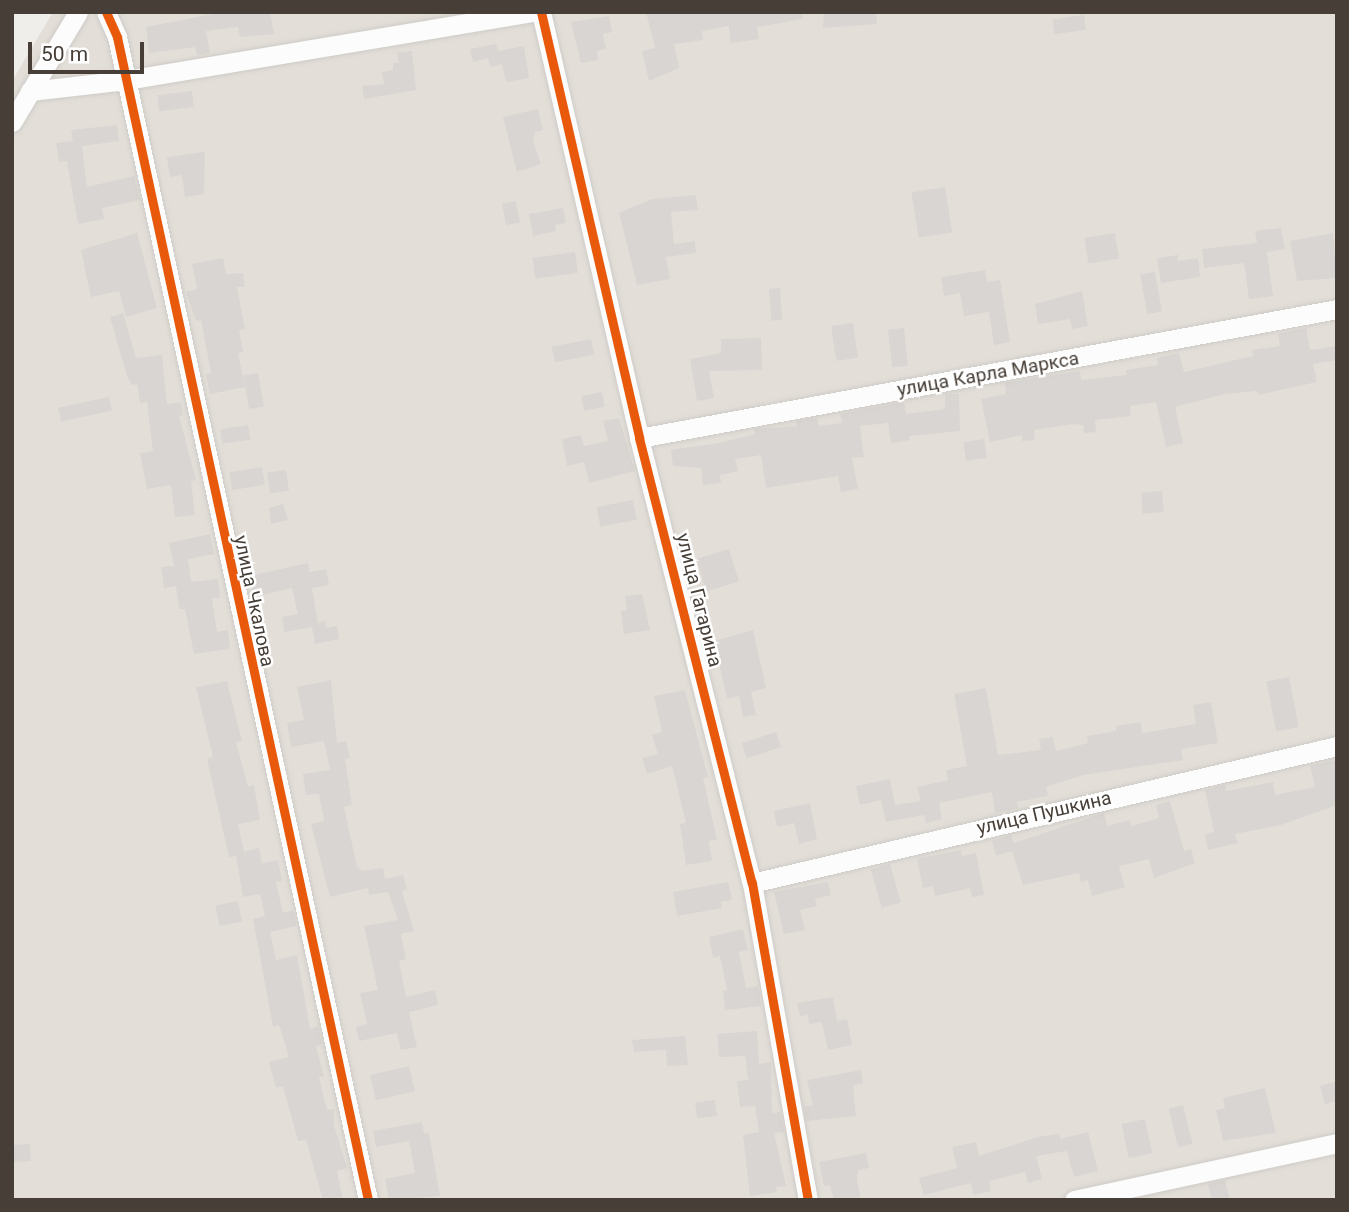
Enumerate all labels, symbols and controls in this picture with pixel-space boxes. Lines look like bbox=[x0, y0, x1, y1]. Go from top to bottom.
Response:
scale bar bbox=[32, 28, 147, 72]
text: 50 m bbox=[41, 42, 88, 66]
street label: улица Карла Маркса bbox=[895, 347, 1081, 401]
street label: улица Гагарина bbox=[671, 531, 727, 669]
street label: улица Чкалова bbox=[229, 533, 279, 669]
street label: улица Пушкина bbox=[975, 786, 1113, 840]

